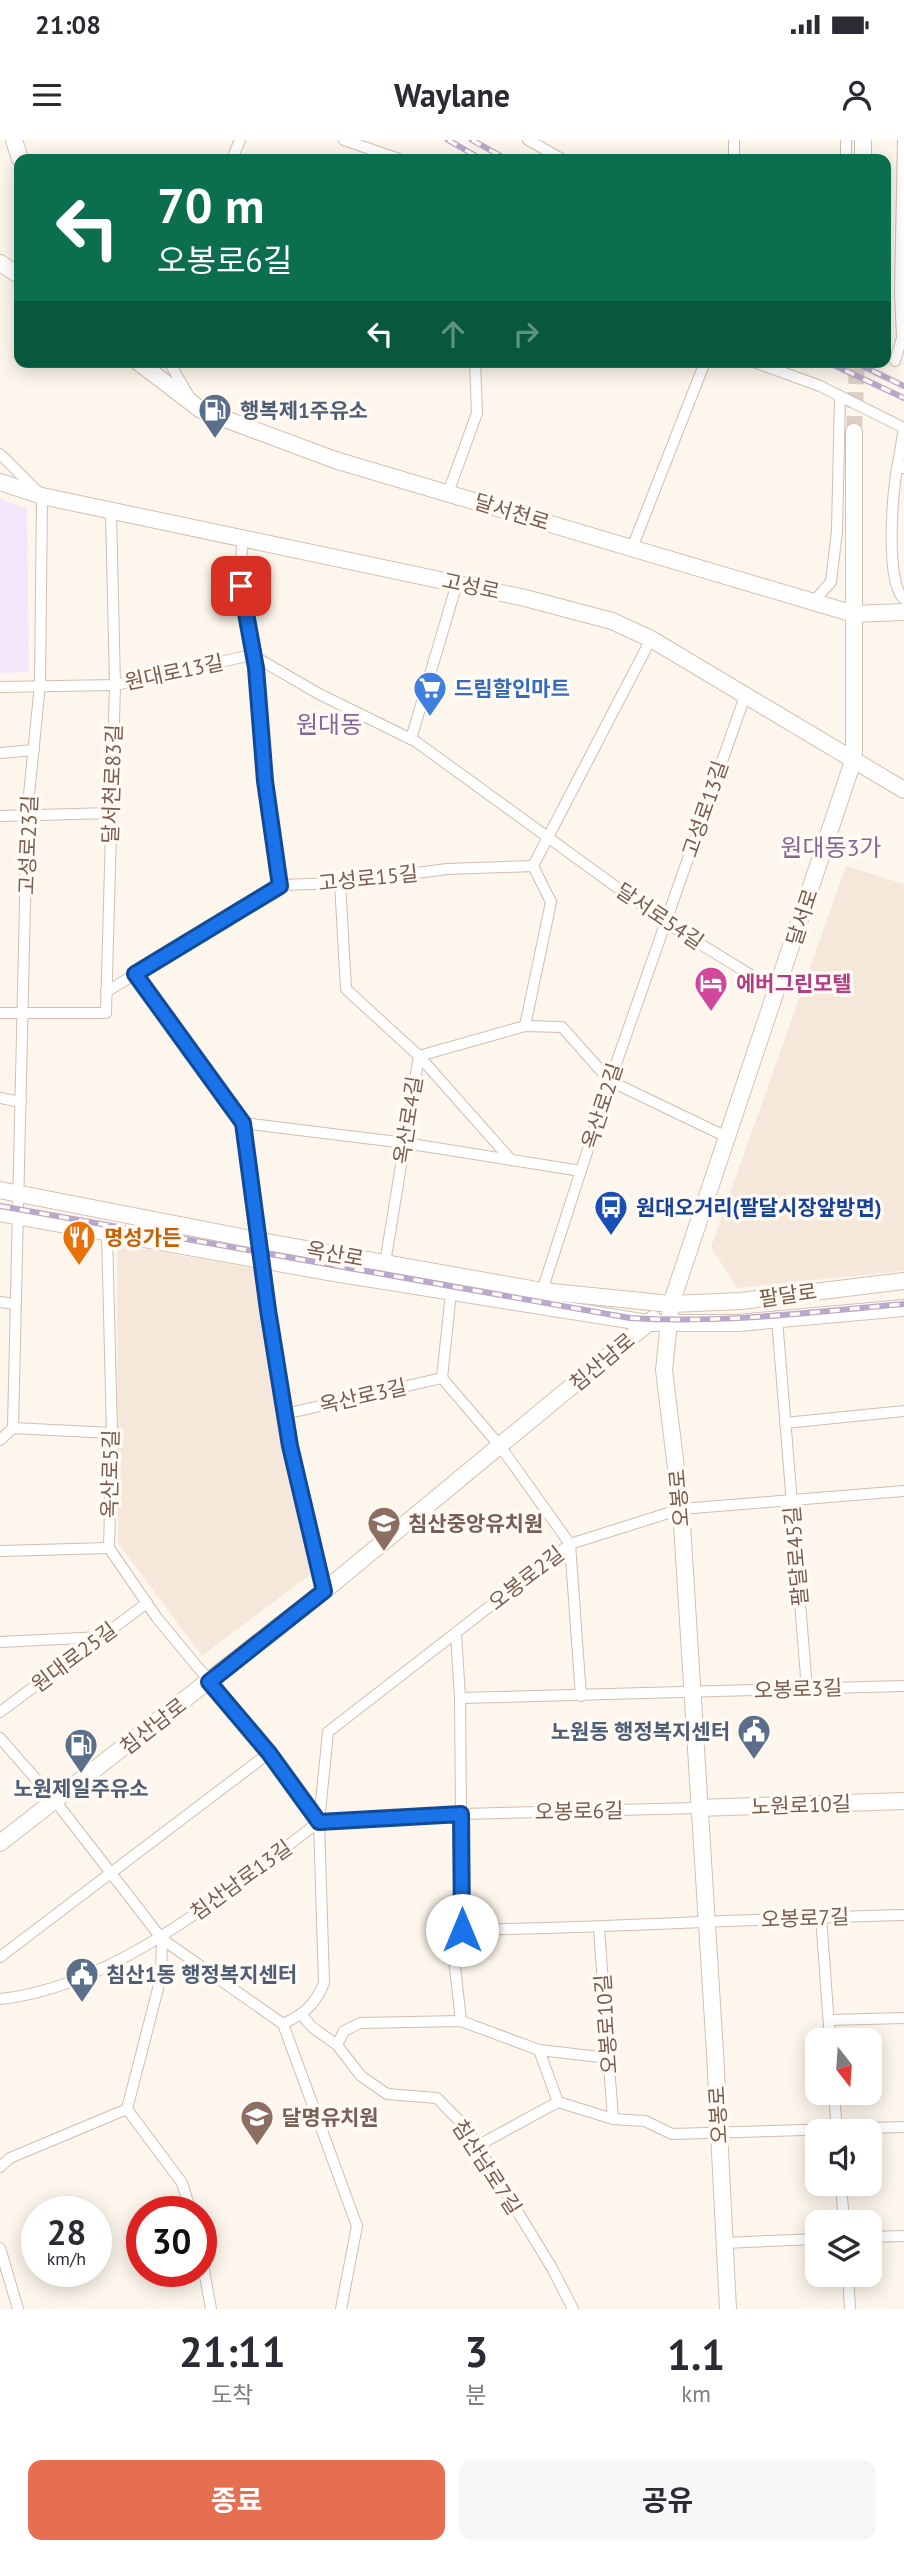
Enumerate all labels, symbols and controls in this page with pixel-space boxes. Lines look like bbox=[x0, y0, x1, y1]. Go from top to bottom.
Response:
text: 21:08 bbox=[35, 8, 101, 41]
text: Waylane bbox=[394, 74, 510, 116]
icon: menu bbox=[28, 76, 66, 114]
icon: person bbox=[838, 76, 876, 114]
text: 70 m bbox=[157, 173, 264, 237]
icon: left bbox=[42, 182, 133, 273]
text: 오봉로6길 bbox=[157, 239, 292, 281]
icon: left bbox=[361, 315, 399, 353]
icon: ahead bbox=[434, 315, 472, 353]
icon: right bbox=[507, 315, 545, 353]
fuel station icon: 행복제1주유소 bbox=[196, 391, 234, 440]
place label: 행복제1주유소 bbox=[240, 397, 368, 424]
street label: 달서천로 bbox=[471, 488, 553, 536]
pin bbox=[211, 556, 271, 616]
icon: arrive bbox=[222, 567, 260, 605]
street label: 고성로 bbox=[440, 567, 502, 605]
street label: 원대로13길 bbox=[122, 648, 226, 696]
supermarket icon: 드림할인마트 bbox=[411, 669, 449, 718]
place label: 드림할인마트 bbox=[454, 675, 570, 702]
district label: 원대동 bbox=[296, 709, 362, 740]
street label: 달서천로83길 bbox=[96, 724, 128, 844]
street label: 고성로13길 bbox=[676, 757, 734, 861]
street label: 고성로23길 bbox=[13, 794, 43, 896]
district label: 원대동3가 bbox=[780, 832, 882, 863]
street label: 고성로15길 bbox=[317, 859, 419, 897]
street label: 달서로54길 bbox=[611, 877, 709, 955]
street label: 달서로 bbox=[780, 885, 824, 949]
hotel icon: 에버그린모텔 bbox=[692, 964, 730, 1013]
place label: 에버그린모텔 bbox=[736, 970, 852, 997]
street label: 옥산로2길 bbox=[575, 1060, 629, 1152]
street label: 옥산로4길 bbox=[388, 1074, 428, 1166]
bus stop icon: 원대오거리(팔달시장앞방면) bbox=[592, 1188, 630, 1237]
place label: 원대오거리(팔달시장앞방면) bbox=[636, 1194, 882, 1221]
restaurant icon: 명성가든 bbox=[60, 1218, 98, 1267]
place label: 명성가든 bbox=[104, 1224, 181, 1251]
street label: 옥산로 bbox=[304, 1236, 366, 1272]
street label: 팔달로 bbox=[757, 1278, 819, 1312]
street label: 침산남로 bbox=[564, 1327, 640, 1397]
street label: 옥산로3길 bbox=[317, 1373, 409, 1419]
street label: 옥산로5길 bbox=[96, 1429, 124, 1519]
street label: 오봉로 bbox=[663, 1468, 695, 1528]
school or university icon: 침산중앙유치원 bbox=[365, 1504, 403, 1553]
street label: 팔달로45길 bbox=[778, 1505, 814, 1607]
place label: 침산중앙유치원 bbox=[408, 1510, 543, 1537]
street label: 오봉로2길 bbox=[483, 1540, 569, 1616]
street label: 원대로25길 bbox=[26, 1616, 122, 1698]
street label: 오봉로3길 bbox=[753, 1674, 843, 1704]
street label: 침산남로 bbox=[114, 1692, 192, 1760]
public building icon: 노원동 행정복지센터 bbox=[735, 1712, 773, 1761]
place label: 노원동 행정복지센터 bbox=[551, 1718, 730, 1745]
fuel station icon: 노원제일주유소 bbox=[62, 1726, 100, 1775]
place label: 노원제일주유소 bbox=[13, 1775, 149, 1802]
street label: 노원로10길 bbox=[750, 1790, 852, 1820]
street label: 오봉로6길 bbox=[534, 1797, 624, 1825]
street label: 침산남로13길 bbox=[185, 1834, 297, 1926]
position arrow bbox=[425, 1893, 499, 1967]
street label: 오봉로7길 bbox=[760, 1903, 850, 1933]
public building icon: 침산1동 행정복지센터 bbox=[63, 1955, 101, 2004]
place label: 침산1동 행정복지센터 bbox=[106, 1961, 297, 1988]
street label: 오봉로10길 bbox=[589, 1973, 623, 2075]
north arrow bbox=[805, 2028, 882, 2105]
map controls bbox=[805, 2028, 882, 2287]
street label: 오봉로 bbox=[703, 2085, 733, 2145]
school or university icon: 달명유치원 bbox=[238, 2098, 276, 2147]
place label: 달명유치원 bbox=[282, 2104, 379, 2131]
street label: 침산남로7길 bbox=[446, 2114, 528, 2220]
button: sound bbox=[805, 2119, 882, 2196]
speed limit sign: 30 bbox=[126, 2196, 217, 2287]
text: 28 bbox=[47, 2209, 86, 2255]
button: layers bbox=[805, 2210, 882, 2287]
text: km/h bbox=[47, 2247, 86, 2270]
text: 21:11 bbox=[179, 2324, 285, 2379]
text: 3 bbox=[464, 2324, 488, 2379]
text: 1.1 bbox=[667, 2327, 725, 2382]
text: km bbox=[681, 2379, 711, 2408]
text: 도착 bbox=[211, 2380, 253, 2409]
text: 분 bbox=[466, 2380, 487, 2409]
button: 종료 bbox=[28, 2460, 445, 2540]
button: 공유 bbox=[459, 2460, 876, 2540]

